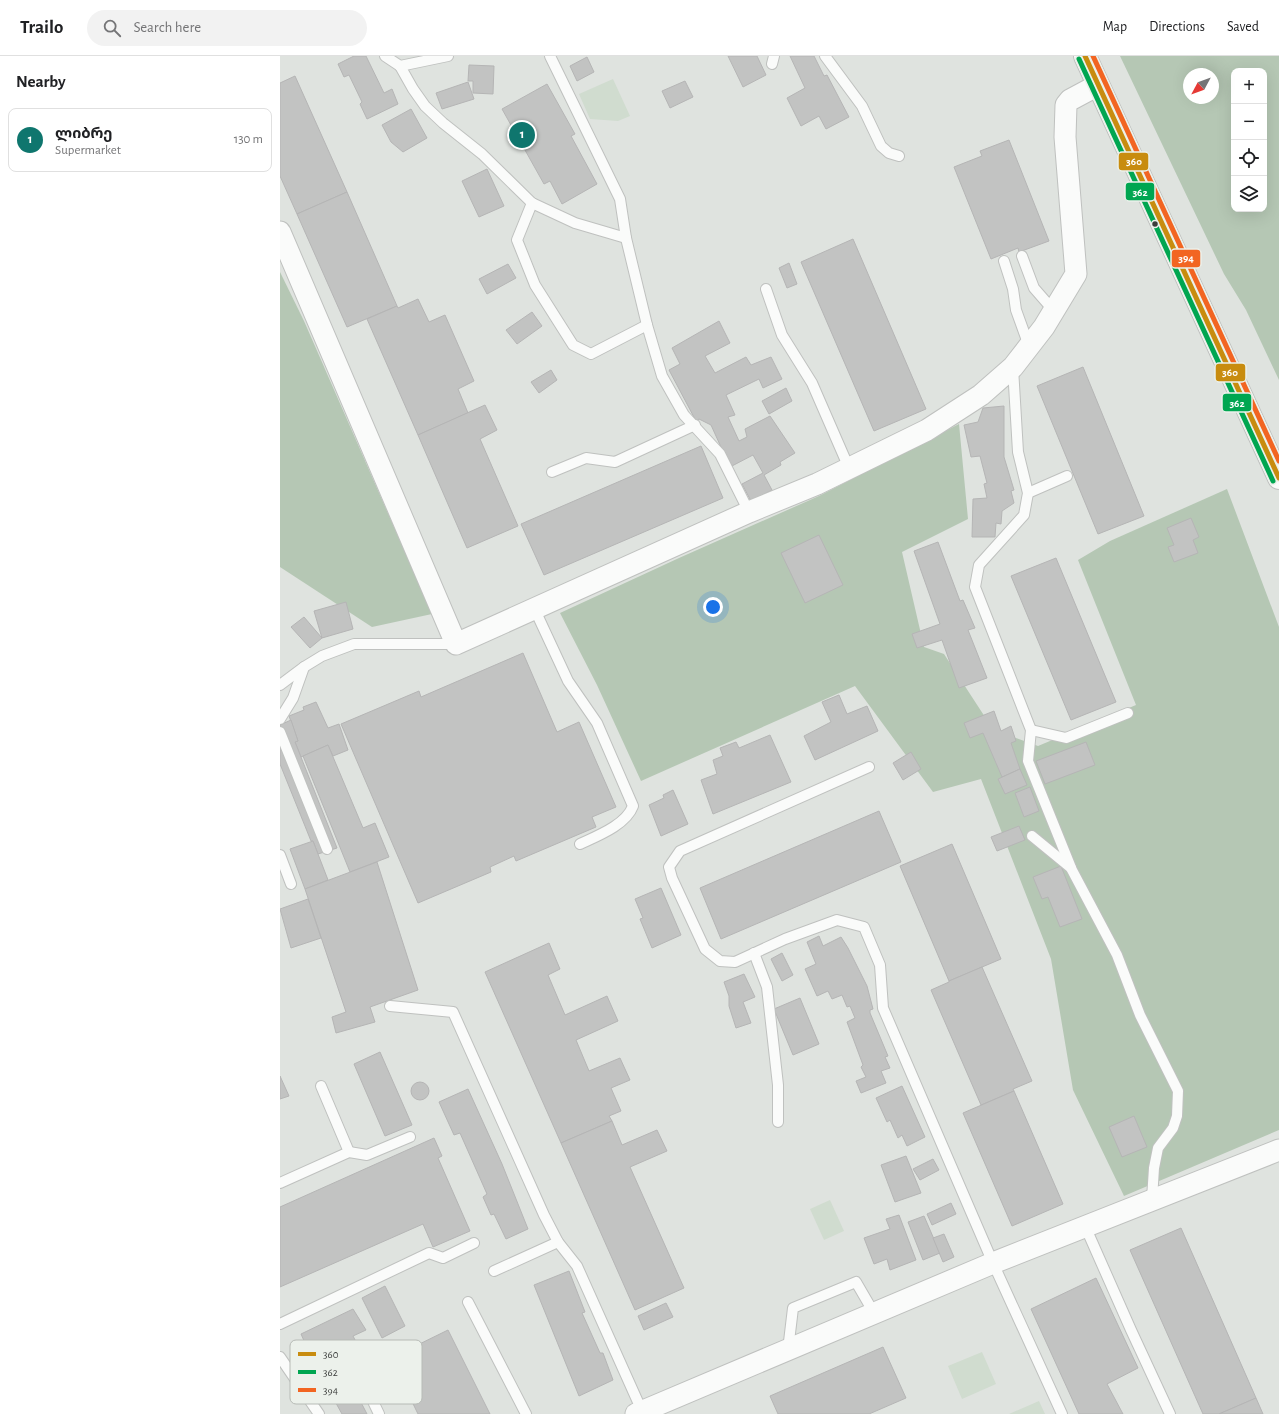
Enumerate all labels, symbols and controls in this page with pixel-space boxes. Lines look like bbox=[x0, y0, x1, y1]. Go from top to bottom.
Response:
search box bbox=[87, 10, 367, 46]
icon: search bbox=[101, 17, 123, 39]
text: Trailo bbox=[20, 18, 63, 37]
text: Search here bbox=[133, 20, 201, 35]
text: Map bbox=[1103, 20, 1127, 34]
text: Directions bbox=[1149, 20, 1205, 34]
text: Saved bbox=[1227, 20, 1259, 34]
north arrow bbox=[1183, 68, 1219, 104]
map controls bbox=[1231, 68, 1267, 212]
button: + bbox=[1231, 68, 1267, 104]
text: Nearby bbox=[16, 73, 66, 90]
button: − bbox=[1231, 104, 1267, 140]
pin: 1 bbox=[509, 120, 535, 150]
text: ლიბრე bbox=[55, 126, 112, 141]
text: 1 bbox=[28, 133, 32, 146]
text: 130 m bbox=[234, 133, 263, 146]
button: locate bbox=[1231, 140, 1267, 176]
text: Supermarket bbox=[55, 144, 121, 157]
line badge: 360 bbox=[1118, 152, 1149, 171]
text: 360 bbox=[1126, 156, 1142, 167]
button: layers bbox=[1231, 176, 1267, 212]
line badge: 362 bbox=[1125, 182, 1155, 201]
text: 362 bbox=[1132, 187, 1148, 198]
unlabelled marker bbox=[1150, 219, 1160, 229]
line badge: 394 bbox=[1171, 249, 1201, 268]
text: 394 bbox=[1178, 253, 1194, 264]
line badge: 360 bbox=[1215, 363, 1246, 382]
text: 360 bbox=[1222, 367, 1238, 378]
line badge: 362 bbox=[1222, 393, 1252, 412]
text: 362 bbox=[1229, 398, 1245, 409]
your location bbox=[703, 597, 723, 617]
legend bbox=[290, 1340, 422, 1404]
text: 360 bbox=[323, 1349, 339, 1360]
text: 362 bbox=[323, 1367, 338, 1378]
text: 394 bbox=[323, 1385, 338, 1396]

